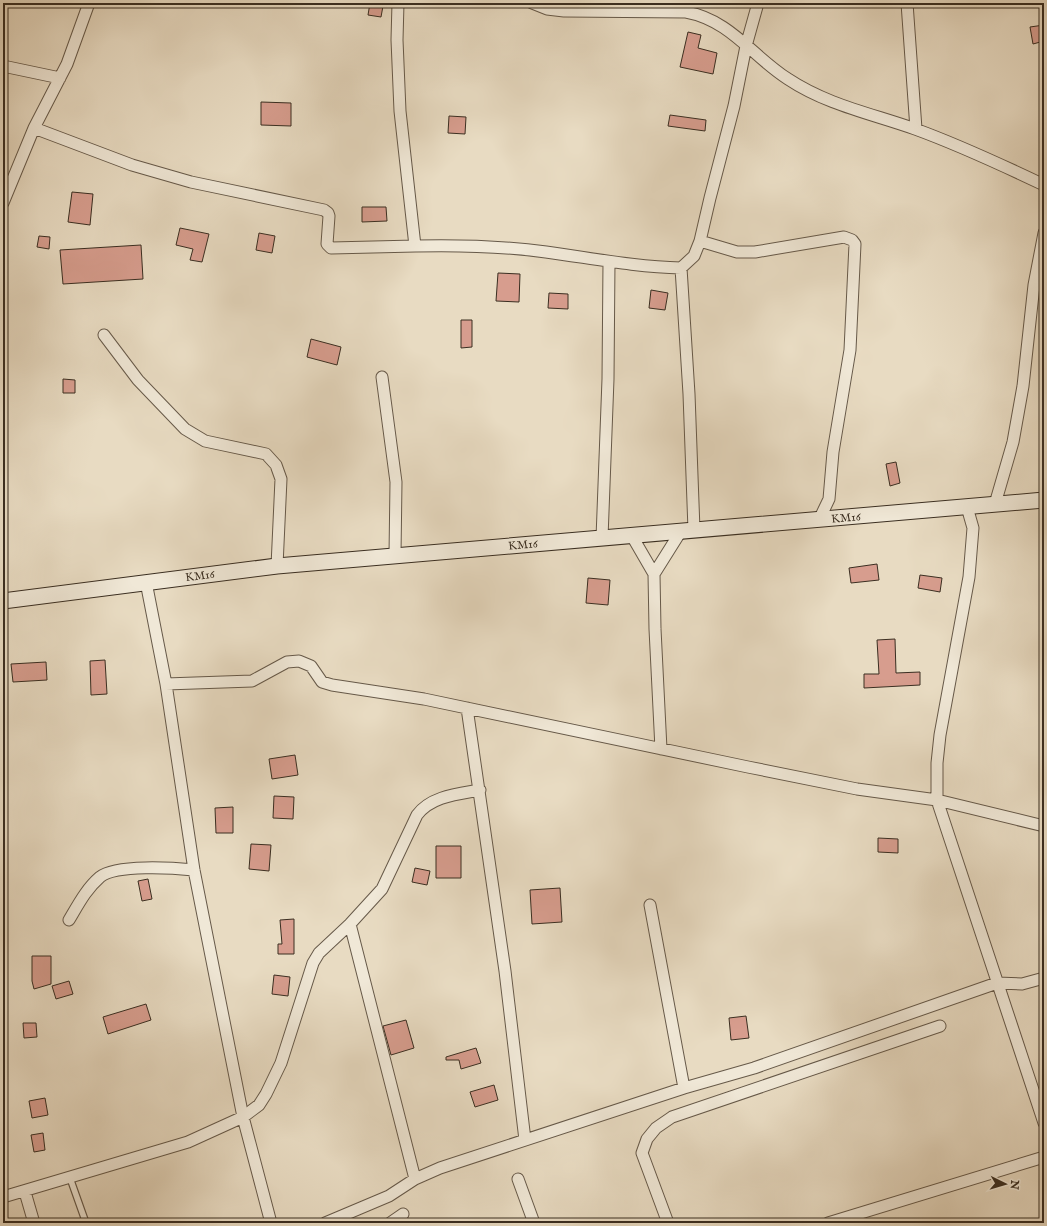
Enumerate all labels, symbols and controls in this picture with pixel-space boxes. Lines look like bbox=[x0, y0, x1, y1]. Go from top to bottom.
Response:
street label: KM16 bbox=[831, 509, 862, 527]
street label: KM16 bbox=[508, 536, 539, 554]
street label: KM16 bbox=[184, 567, 216, 585]
north arrow bbox=[985, 1164, 1025, 1204]
text: N bbox=[1007, 1178, 1021, 1191]

